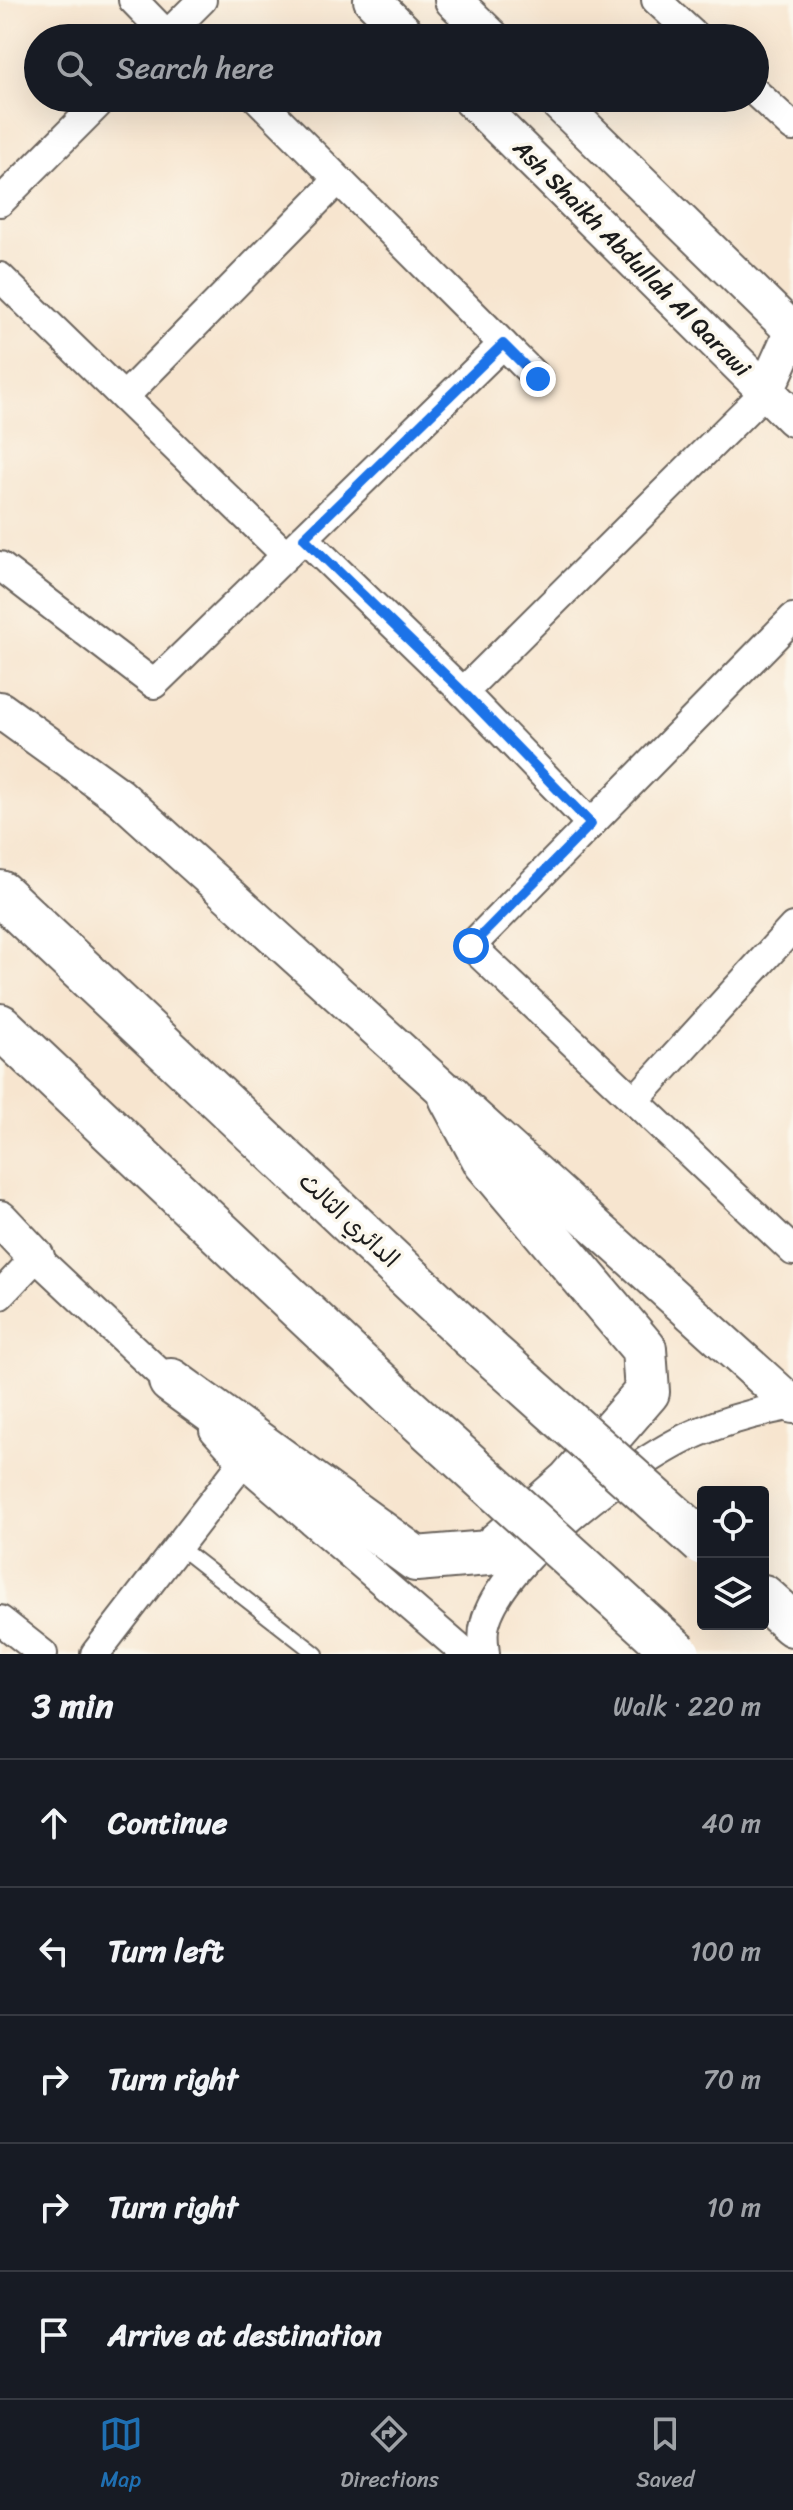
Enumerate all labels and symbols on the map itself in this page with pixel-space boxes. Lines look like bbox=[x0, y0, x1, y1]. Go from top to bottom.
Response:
street label: Ash Shaikh Abdullah Al Qarawi bbox=[502, 128, 762, 388]
route end bbox=[520, 361, 556, 397]
route start bbox=[453, 928, 489, 964]
street label: الدائري الثالث bbox=[288, 1161, 410, 1279]

